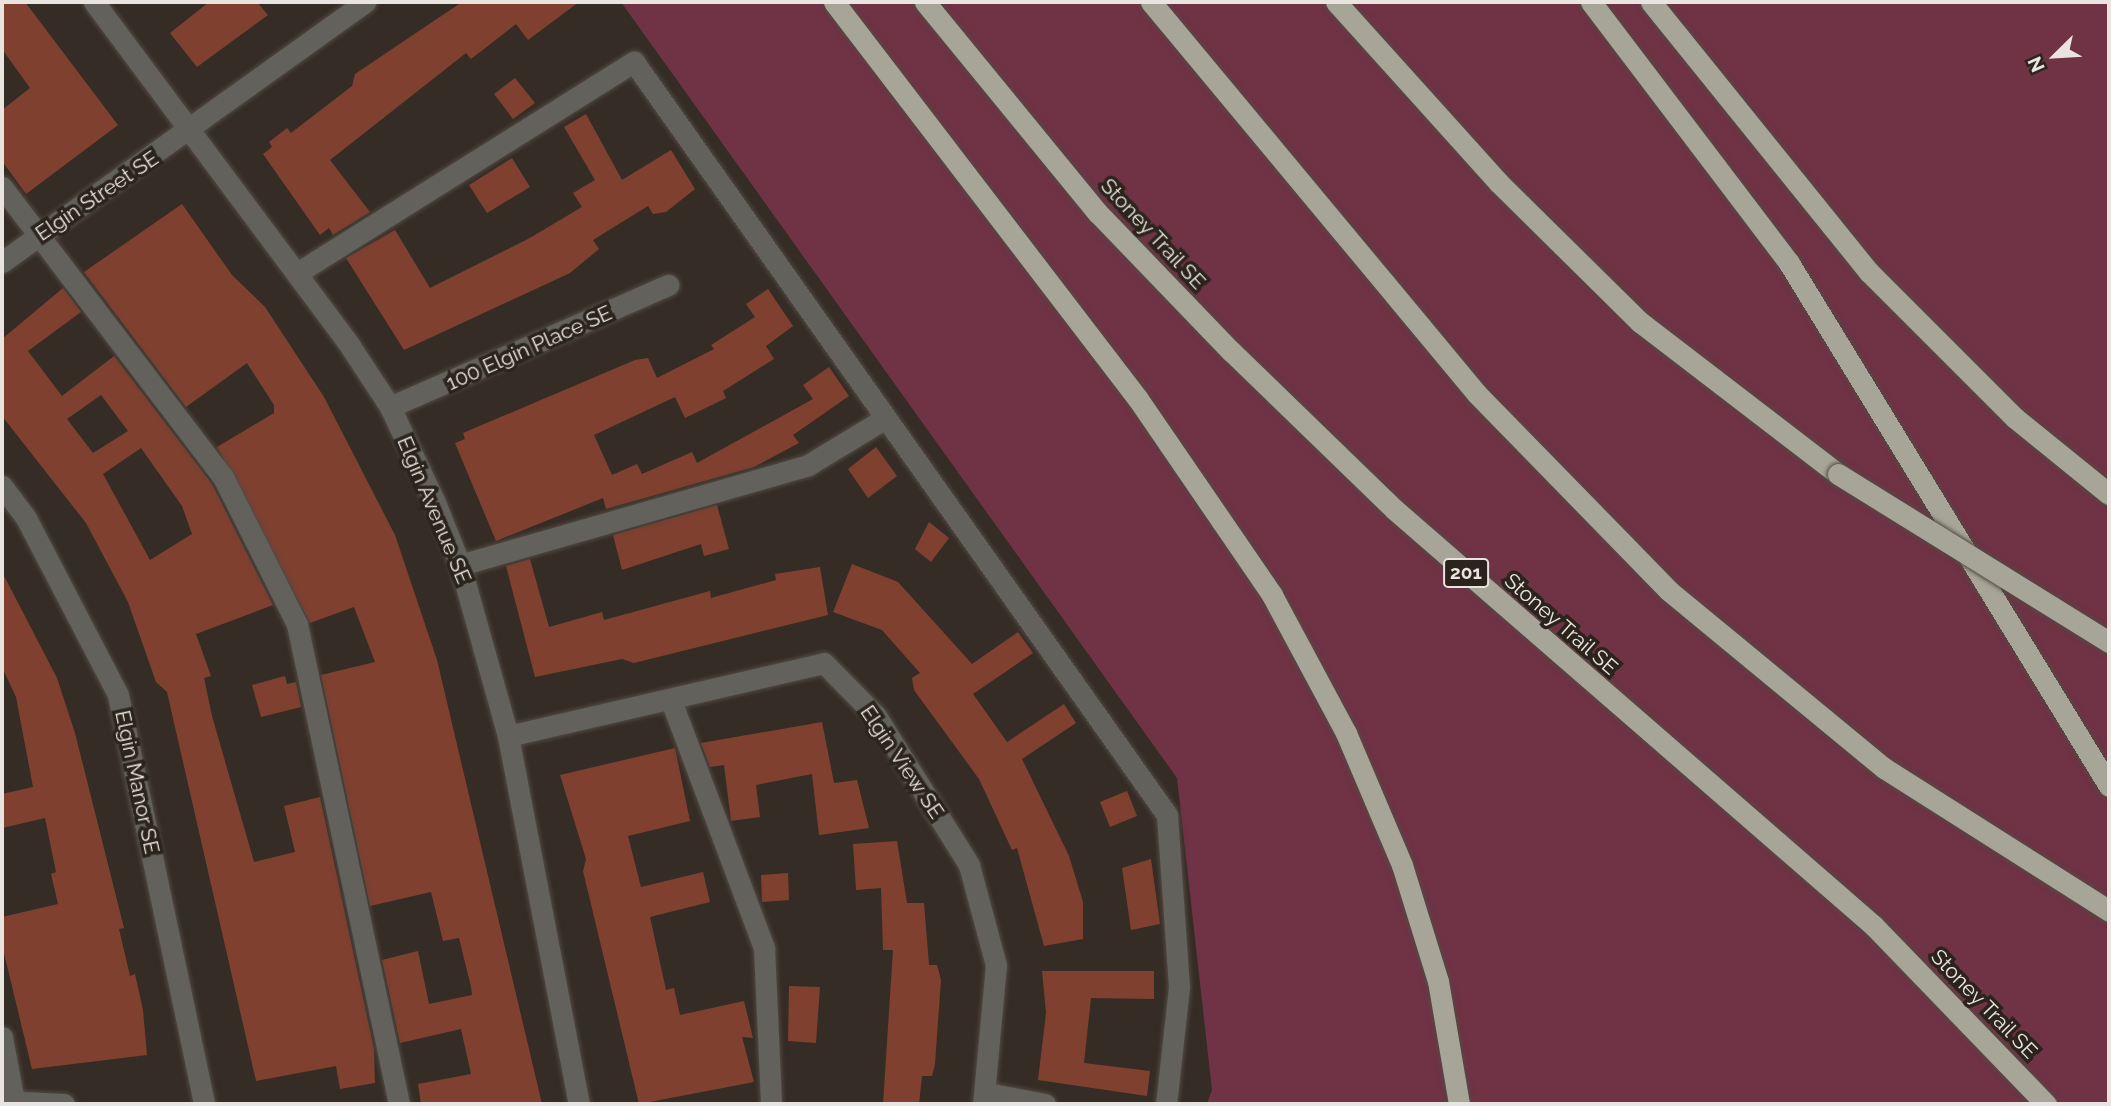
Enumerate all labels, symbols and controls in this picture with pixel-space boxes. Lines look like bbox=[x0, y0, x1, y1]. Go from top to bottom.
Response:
north arrow bbox=[2020, 21, 2090, 91]
text: N bbox=[2023, 53, 2049, 76]
street label: Elgin Street SE bbox=[31, 146, 163, 246]
street label: Stoney Trail SE bbox=[1095, 173, 1211, 295]
street label: 100 Elgin Place SE bbox=[442, 300, 616, 396]
street label: Elgin Avenue SE bbox=[391, 432, 477, 588]
road number: 201 bbox=[1442, 558, 1490, 588]
street label: Stoney Trail SE bbox=[1498, 567, 1624, 681]
street label: Elgin View SE bbox=[855, 700, 949, 824]
street label: Elgin Manor SE bbox=[109, 708, 165, 856]
street label: Stoney Trail SE bbox=[1925, 944, 2043, 1064]

